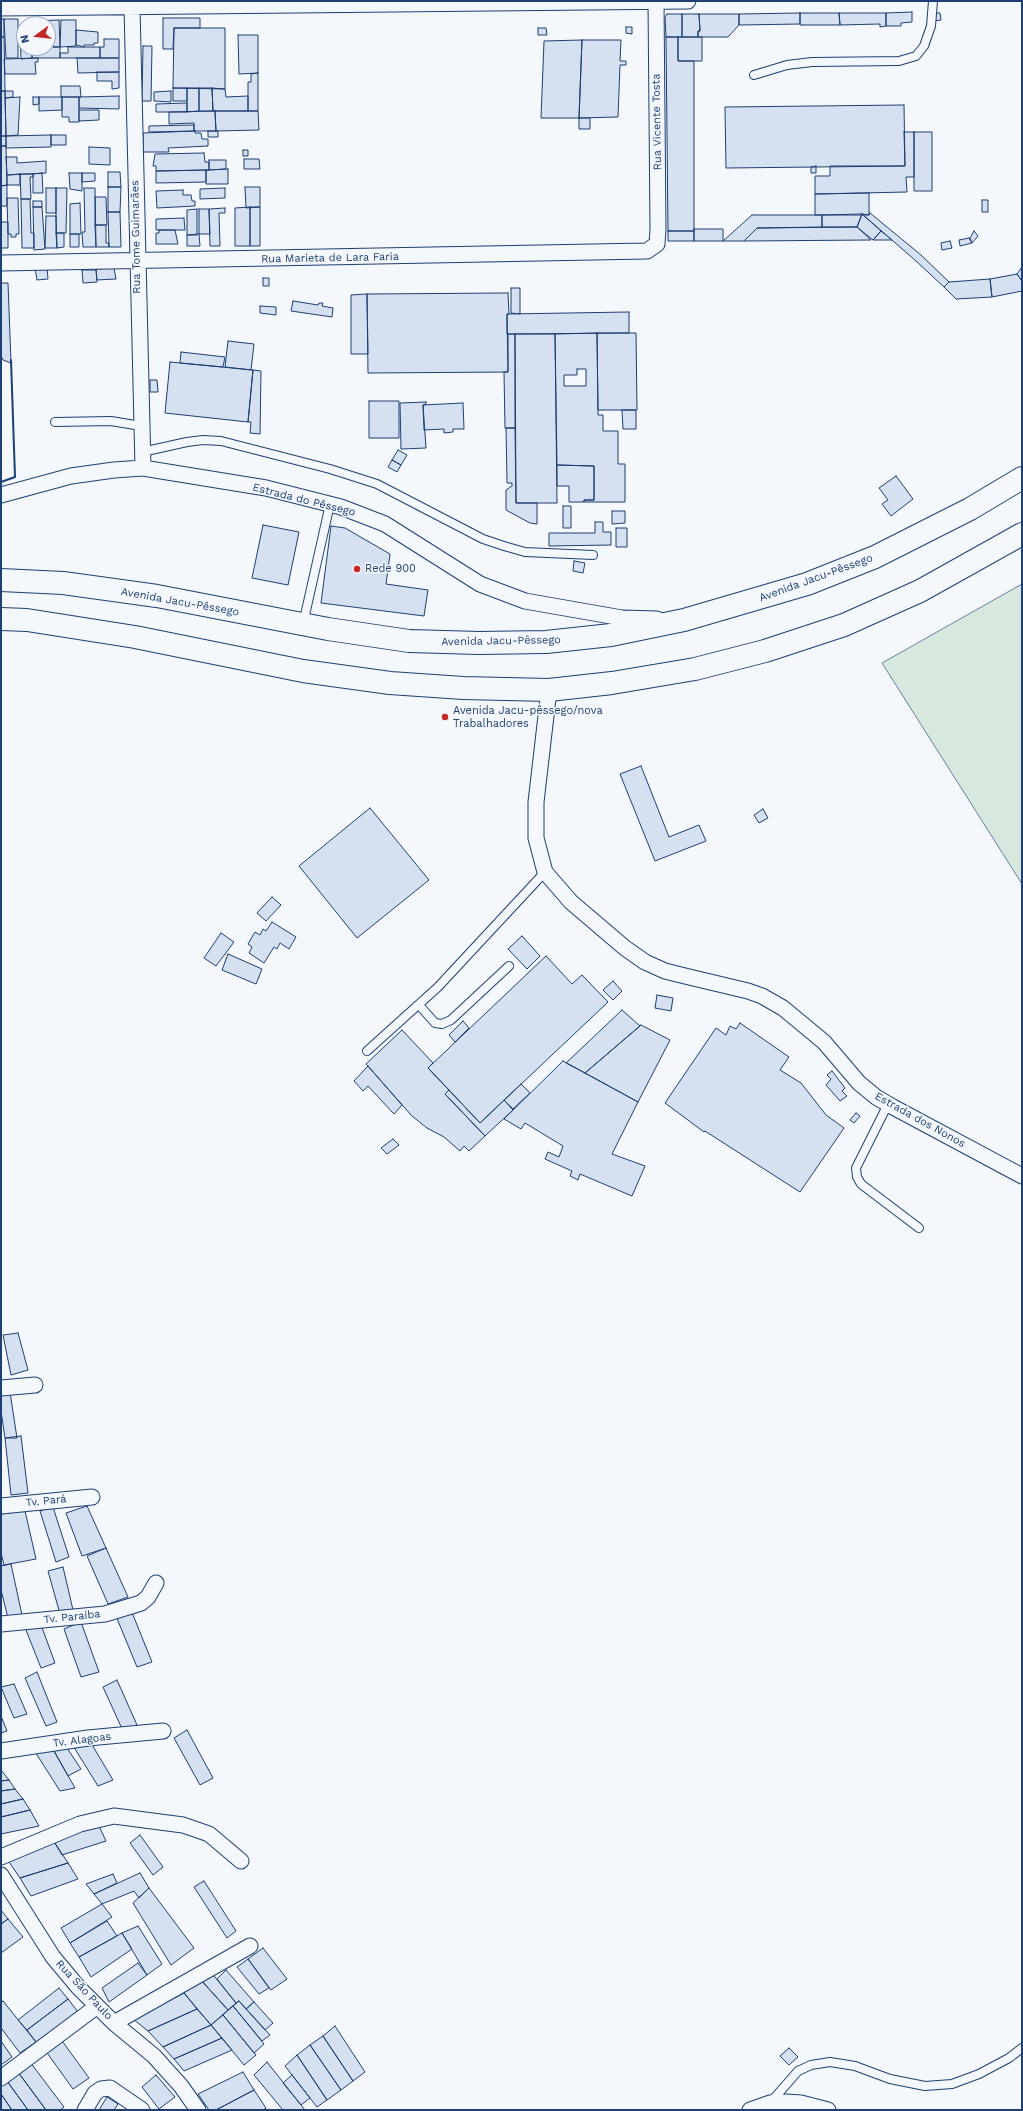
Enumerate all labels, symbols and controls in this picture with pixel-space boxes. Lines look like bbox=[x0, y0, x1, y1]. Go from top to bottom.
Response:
north arrow bbox=[16, 16, 56, 56]
text: N bbox=[18, 33, 32, 45]
street label: Rua Vicente Tosta bbox=[650, 74, 664, 170]
street label: Rua Tome Guimarães bbox=[128, 180, 144, 294]
street label: Rua Marieta de Lara Faria bbox=[261, 250, 399, 266]
street label: Estrada do Pêssego bbox=[251, 481, 357, 519]
street label: Avenida Jacu-Pêssego bbox=[757, 551, 875, 605]
place label: Rede 900 bbox=[365, 562, 416, 576]
marker: Rede 900 bbox=[352, 564, 362, 574]
street label: Avenida Jacu-Pêssego bbox=[120, 585, 240, 619]
street label: Avenida Jacu-Pêssego bbox=[441, 633, 561, 649]
place label: Avenida Jacu-pêssego/nova Trabalhadores bbox=[453, 704, 603, 730]
marker: Avenida Jacu-pêssego/nova Trabalhadores bbox=[440, 712, 450, 722]
street label: Estrada dos Nonos bbox=[872, 1090, 968, 1150]
street label: Tv. Pará bbox=[25, 1492, 67, 1510]
street label: Tv. Paraíba bbox=[43, 1607, 101, 1627]
street label: Tv. Alagoas bbox=[52, 1730, 112, 1750]
street label: Rua São Paulo bbox=[53, 1957, 115, 2023]

